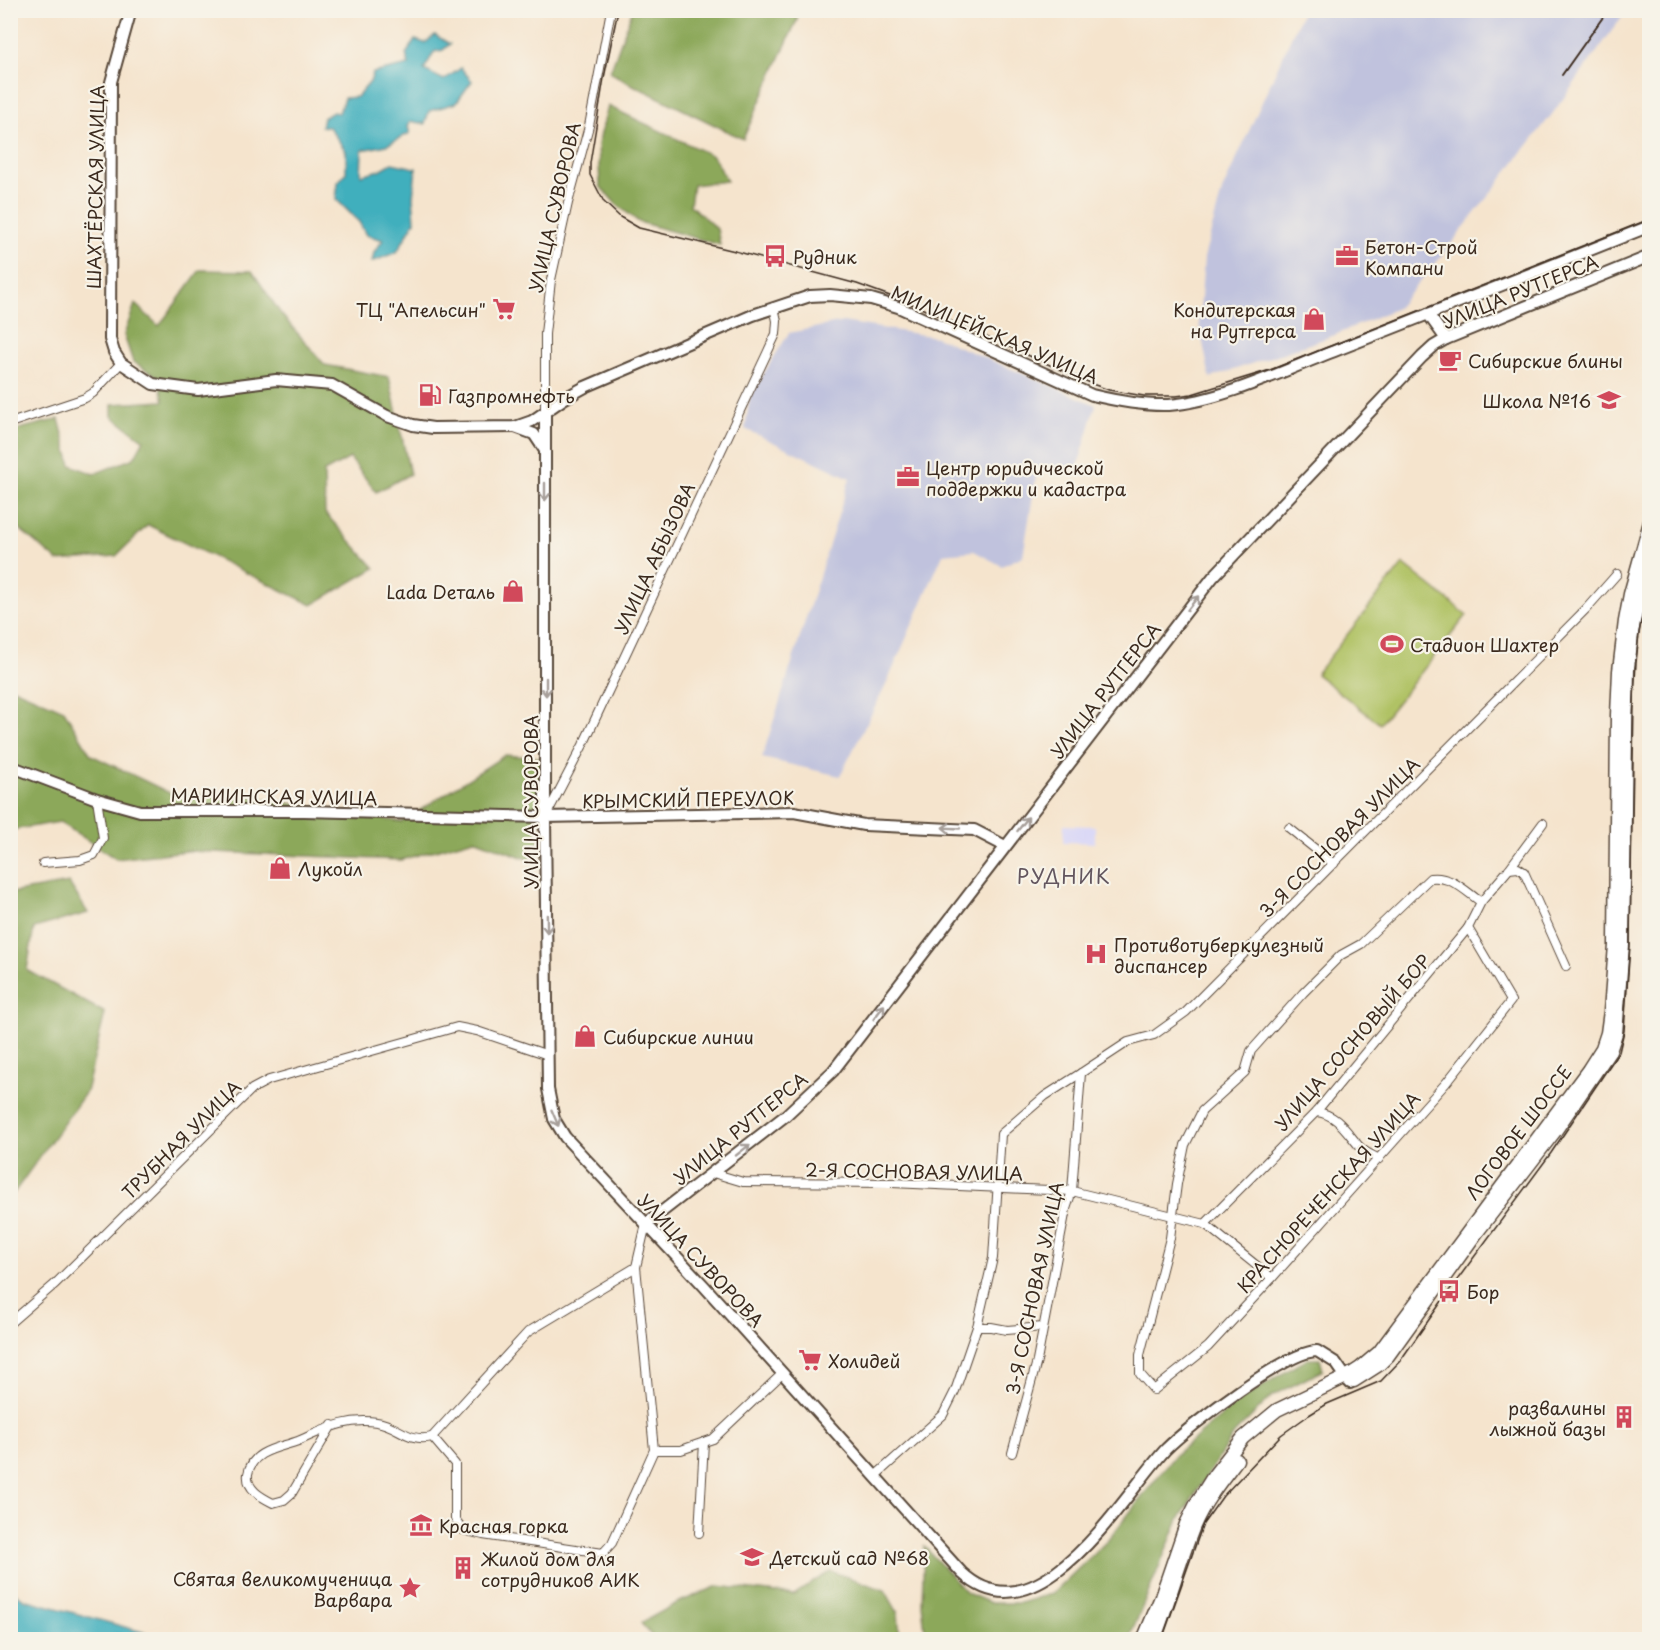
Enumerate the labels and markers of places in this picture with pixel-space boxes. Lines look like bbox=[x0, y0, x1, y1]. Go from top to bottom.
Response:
place label: Бетон-Строй Компани bbox=[1365, 233, 1478, 281]
bus stop icon: Рудник bbox=[762, 243, 788, 269]
place label: Рудник bbox=[793, 243, 857, 270]
office icon: Бетон-Строй Компани bbox=[1334, 243, 1360, 269]
place label: ТЦ "Апельсин" bbox=[356, 296, 486, 323]
supermarket icon: ТЦ "Апельсин" bbox=[491, 296, 517, 322]
place label: Кондитерская на Рутгерса bbox=[1173, 296, 1297, 344]
shop icon: Кондитерская на Рутгерса bbox=[1301, 306, 1327, 332]
cafe icon: Сибирские блины bbox=[1437, 347, 1463, 373]
place label: Сибирские блины bbox=[1468, 347, 1623, 374]
fuel station icon: Газпромнефть bbox=[417, 382, 443, 408]
place label: Газпромнефть bbox=[448, 382, 575, 409]
place label: Школа №16 bbox=[1482, 387, 1591, 414]
school or university icon: Школа №16 bbox=[1596, 387, 1622, 413]
place label: Центр юридической поддержки и кадастра bbox=[926, 454, 1127, 502]
office icon: Центр юридической поддержки и кадастра bbox=[895, 464, 921, 490]
place label: Lada Dеталь bbox=[386, 578, 495, 605]
shop icon: Lada Dеталь bbox=[500, 578, 526, 604]
sports icon: Стадион Шахтер bbox=[1379, 631, 1405, 657]
place label: Стадион Шахтер bbox=[1410, 631, 1559, 658]
shop icon: Лукойл bbox=[267, 855, 293, 881]
place label: Лукойл bbox=[298, 855, 363, 882]
place label: Противотуберкулезный диспансер bbox=[1114, 931, 1324, 979]
hospital icon: Противотуберкулезный диспансер bbox=[1083, 941, 1109, 967]
shop icon: Сибирские линии bbox=[572, 1023, 598, 1049]
place label: Сибирские линии bbox=[603, 1023, 754, 1050]
bus stop icon: Бор bbox=[1436, 1278, 1462, 1304]
place label: Бор bbox=[1467, 1278, 1499, 1305]
supermarket icon: Холидей bbox=[797, 1347, 823, 1373]
place label: Холидей bbox=[828, 1347, 901, 1374]
place label: развалины лыжной базы bbox=[1489, 1394, 1606, 1442]
building icon: развалины лыжной базы bbox=[1611, 1404, 1637, 1430]
museum icon: Красная горка bbox=[408, 1512, 434, 1538]
place label: Красная горка bbox=[439, 1512, 569, 1539]
school or university icon: Детский сад №68 bbox=[739, 1544, 765, 1570]
place label: Детский сад №68 bbox=[769, 1544, 929, 1571]
place label: Жилой дом для сотрудников АИК bbox=[481, 1545, 640, 1593]
building icon: Жилой дом для сотрудников АИК bbox=[450, 1555, 476, 1581]
place label: Святая великомученица Варвара bbox=[173, 1565, 393, 1613]
place icon: Святая великомученица Варвара bbox=[397, 1575, 423, 1601]

